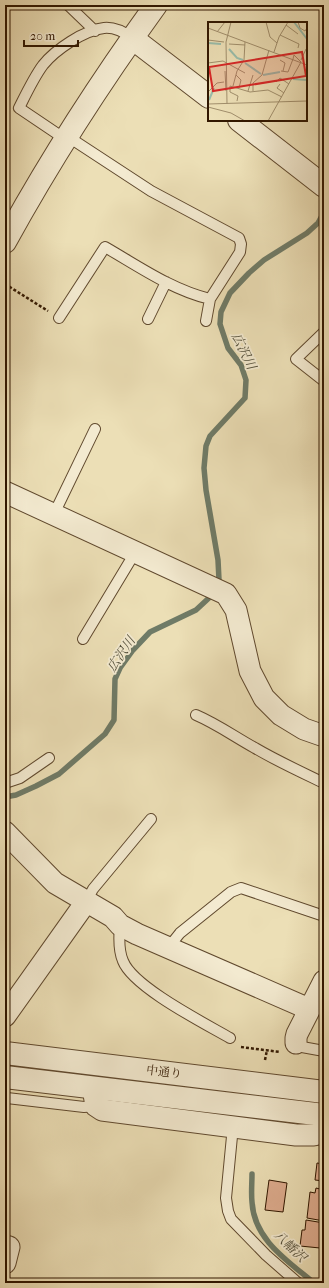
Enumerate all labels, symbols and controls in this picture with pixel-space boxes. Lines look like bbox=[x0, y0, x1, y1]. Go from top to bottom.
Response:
scale bar bbox=[24, 22, 78, 48]
inset map bbox=[208, 22, 307, 121]
text: 20 m bbox=[30, 29, 55, 43]
water label: 広沢川 bbox=[229, 330, 260, 374]
water label: 広沢川 bbox=[104, 632, 139, 674]
street label: 中通り bbox=[145, 1063, 183, 1081]
water label: 八幡沢 bbox=[271, 1227, 311, 1266]

